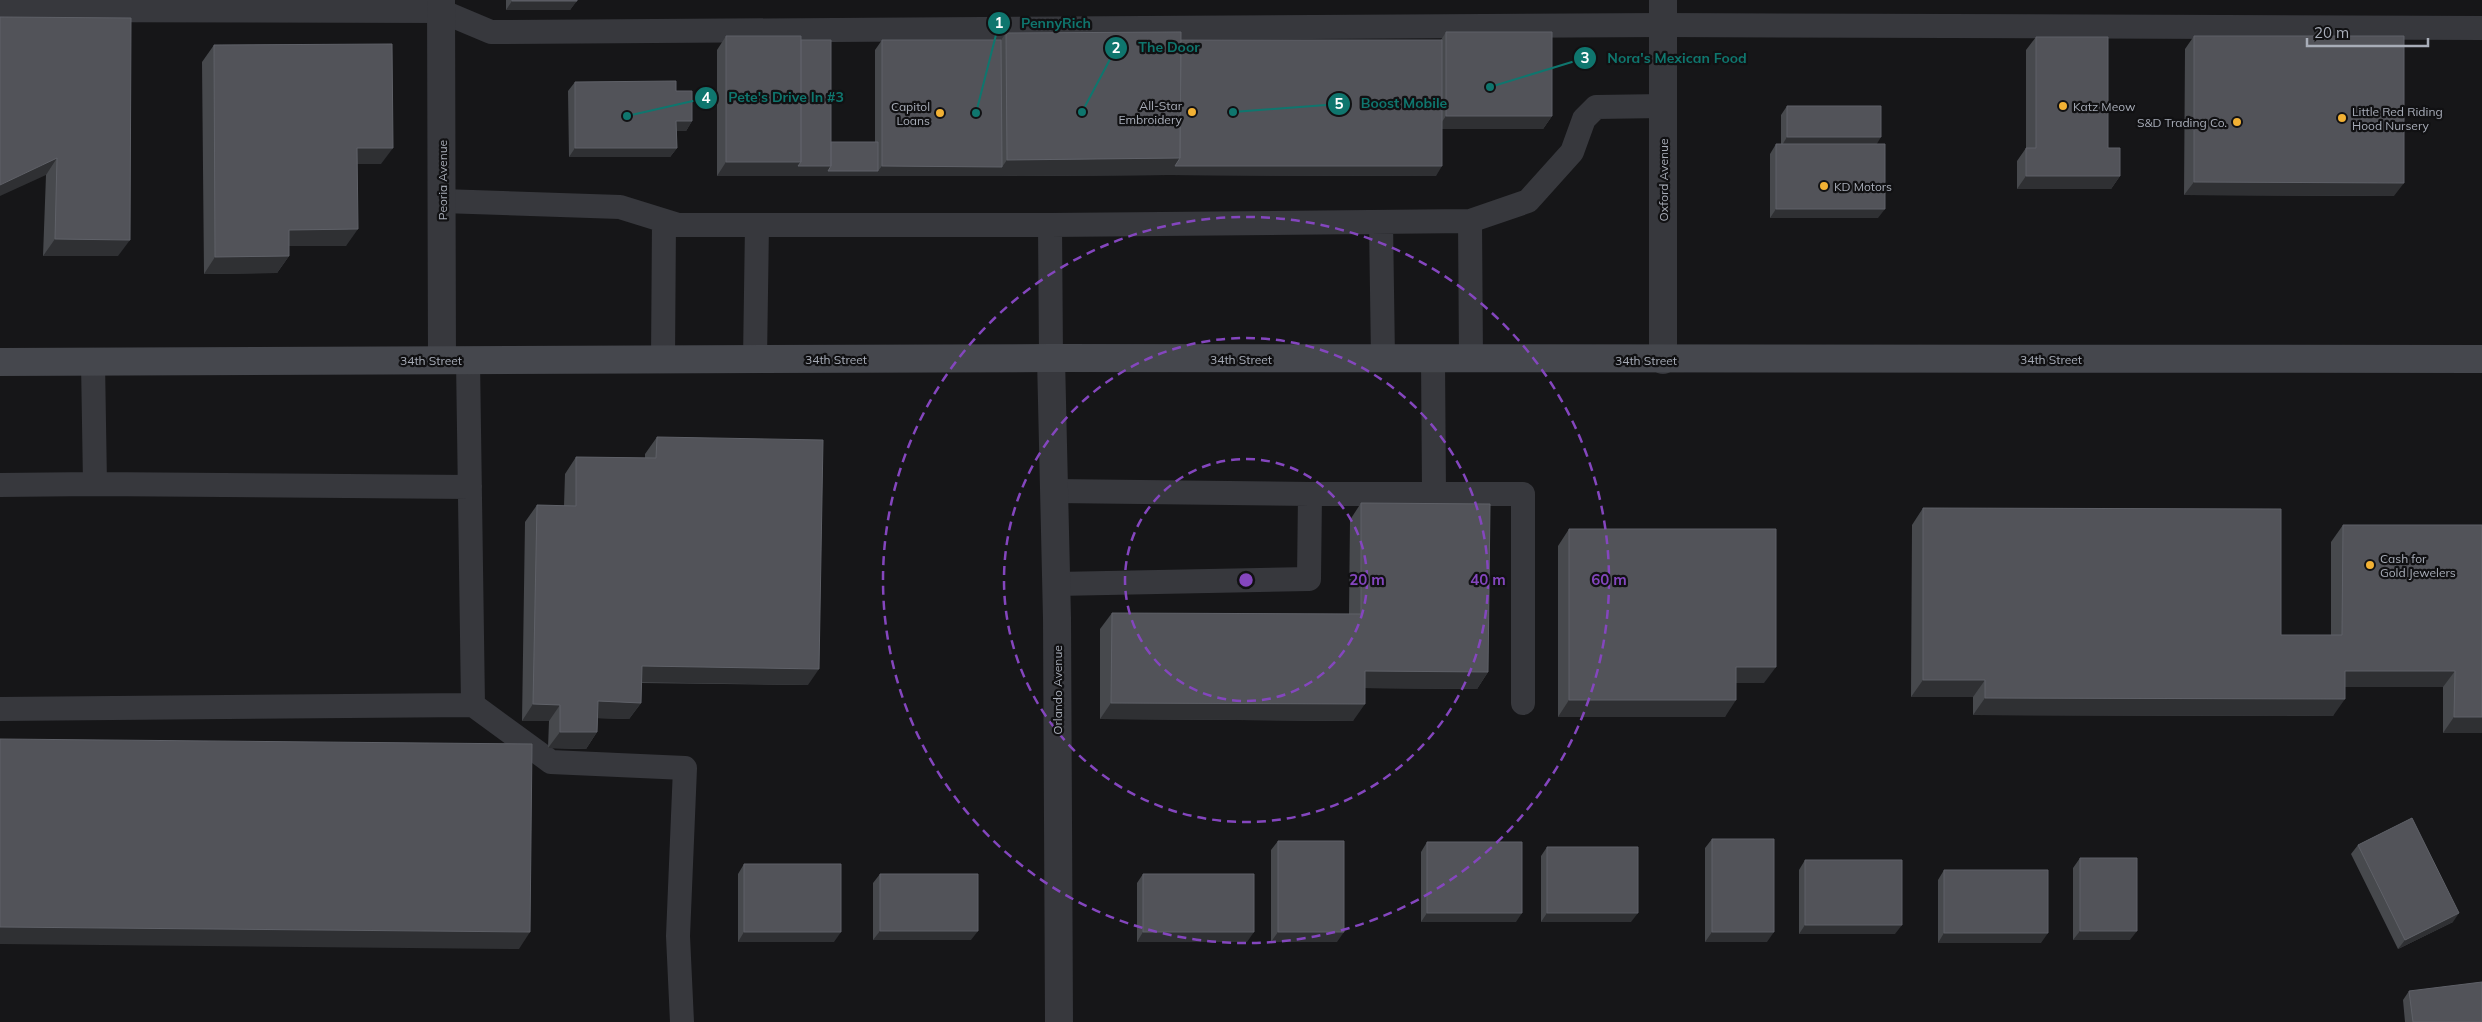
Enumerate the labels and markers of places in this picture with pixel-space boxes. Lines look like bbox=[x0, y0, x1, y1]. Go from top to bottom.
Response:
callout: PennyRich bbox=[986, 9, 1101, 38]
callout: The Door bbox=[1103, 33, 1210, 62]
callout: Nora's Mexican Food bbox=[1573, 43, 1757, 72]
callout: Pete's Drive In #3 bbox=[694, 83, 854, 112]
callout: Boost Mobile bbox=[1326, 89, 1458, 118]
place label: All-Star Embroidery bbox=[1118, 98, 1183, 127]
place label: Capitol Loans bbox=[891, 99, 930, 128]
place label: Katz Meow bbox=[2073, 99, 2136, 114]
marker: Katz Meow bbox=[2057, 100, 2069, 112]
place label: Little Red Riding Hood Nursery bbox=[2352, 104, 2443, 133]
marker: All-Star Embroidery bbox=[1186, 106, 1198, 118]
marker: Capitol Loans bbox=[934, 107, 946, 119]
marker: Little Red Riding Hood Nursery bbox=[2336, 112, 2348, 124]
place label: S&D Trading Co. bbox=[2137, 115, 2227, 130]
marker: S&D Trading Co. bbox=[2231, 116, 2243, 128]
place label: KD Motors bbox=[1834, 179, 1892, 194]
marker: KD Motors bbox=[1818, 180, 1830, 192]
place label: Cash for Gold Jewelers bbox=[2380, 551, 2456, 580]
marker: Cash for Gold Jewelers bbox=[2364, 559, 2376, 571]
centre of rings bbox=[1237, 571, 1255, 589]

